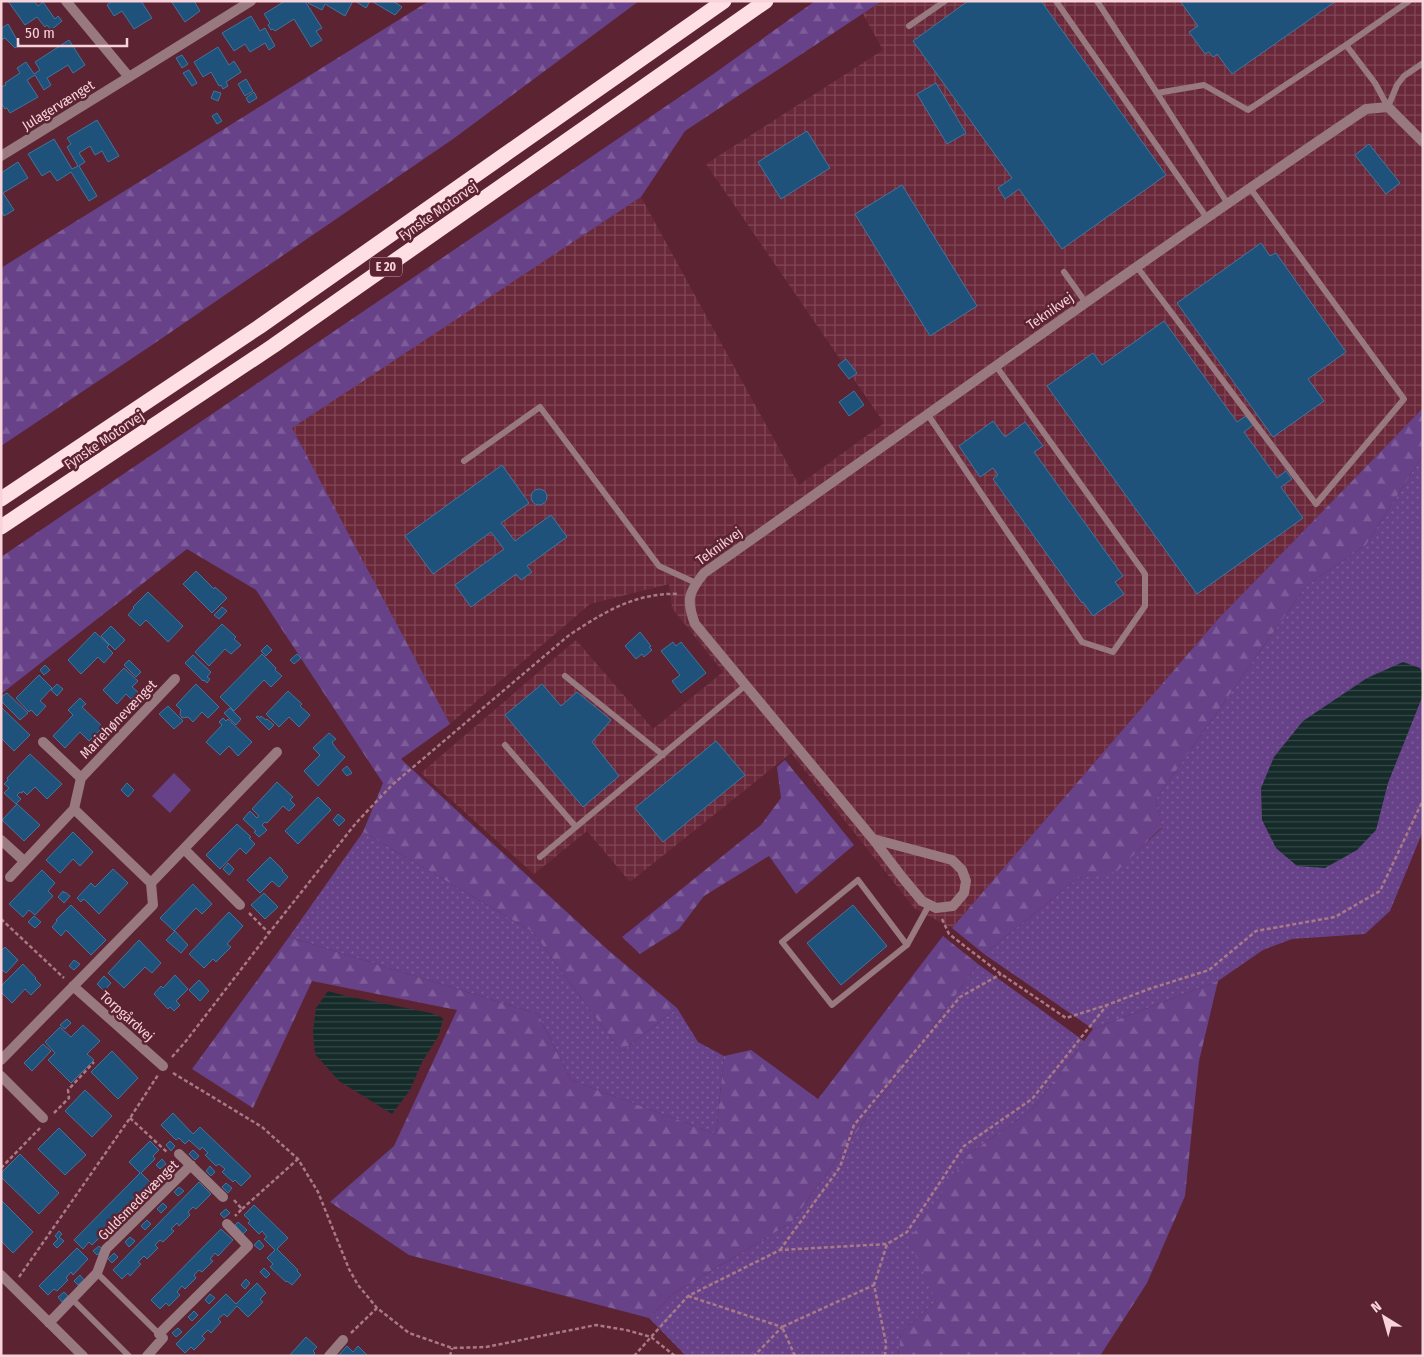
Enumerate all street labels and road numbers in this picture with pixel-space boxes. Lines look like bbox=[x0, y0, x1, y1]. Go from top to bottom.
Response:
street label: Julagervænget bbox=[19, 76, 98, 134]
street label: Fynske Motorvej bbox=[396, 178, 481, 245]
road number: E 20 bbox=[370, 258, 402, 276]
street label: Teknikvej bbox=[1024, 289, 1077, 334]
street label: Fynske Motorvej bbox=[61, 408, 147, 473]
street label: Teknikvej bbox=[693, 524, 746, 569]
street label: Mariehønevænget bbox=[76, 676, 161, 762]
street label: Torpgårdvej bbox=[96, 988, 157, 1045]
street label: Guldsmedevænget bbox=[95, 1156, 182, 1244]

